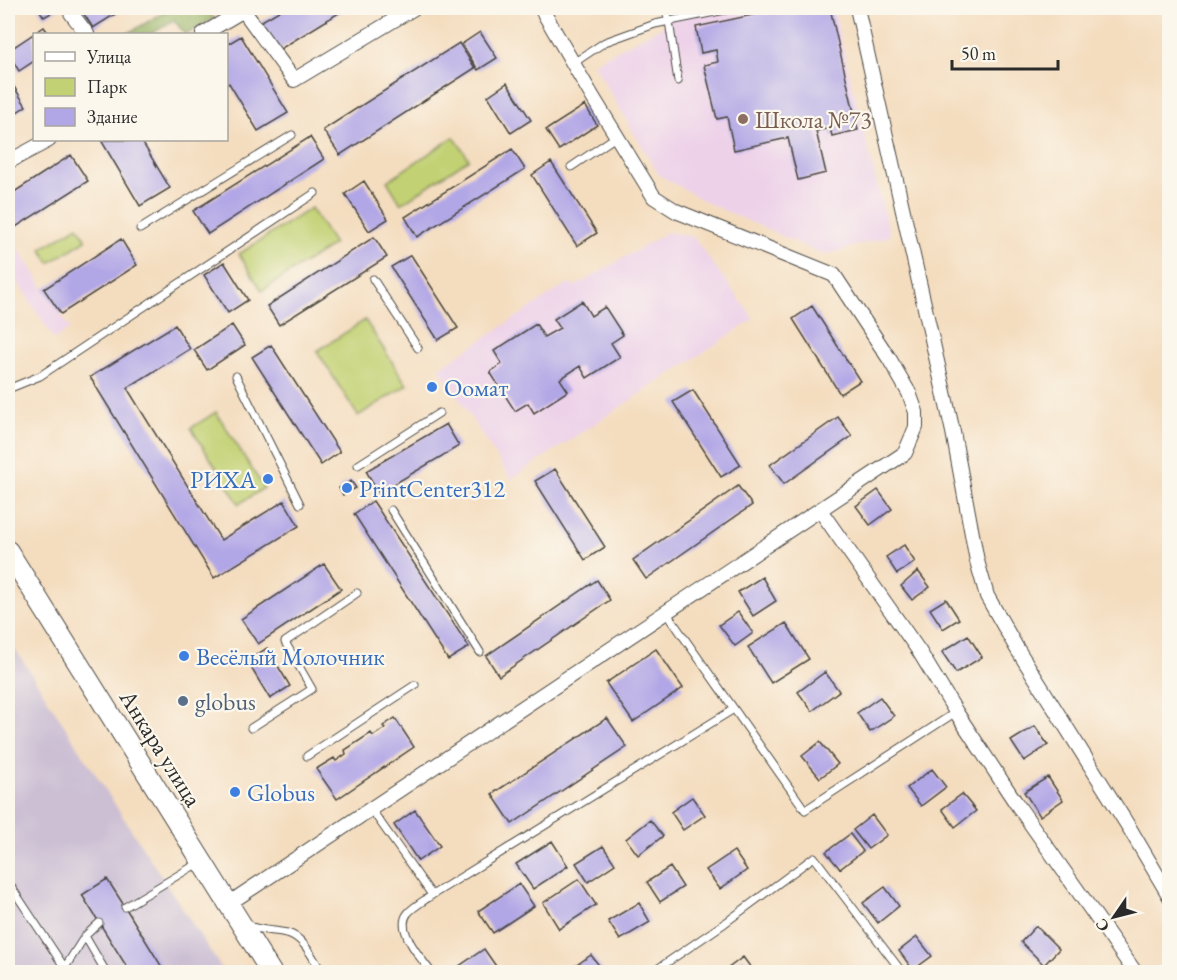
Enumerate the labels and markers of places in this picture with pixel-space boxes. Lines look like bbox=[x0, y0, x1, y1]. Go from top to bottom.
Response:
place label: Школа №73 bbox=[755, 104, 872, 135]
marker: Школа №73 bbox=[736, 112, 750, 126]
place label: Оомат bbox=[444, 372, 509, 403]
marker: Оомат bbox=[425, 380, 439, 394]
place label: РИХА bbox=[190, 464, 256, 495]
marker: РИХА bbox=[261, 472, 275, 486]
place label: PrintCenter312 bbox=[359, 473, 505, 504]
marker: PrintCenter312 bbox=[340, 481, 354, 495]
place label: Весёлый Молочник bbox=[196, 641, 385, 672]
marker: Весёлый Молочник bbox=[177, 649, 191, 663]
place label: globus bbox=[195, 686, 256, 717]
marker: globus bbox=[176, 694, 190, 708]
place label: Globus bbox=[247, 777, 315, 808]
marker: Globus bbox=[228, 785, 242, 799]

